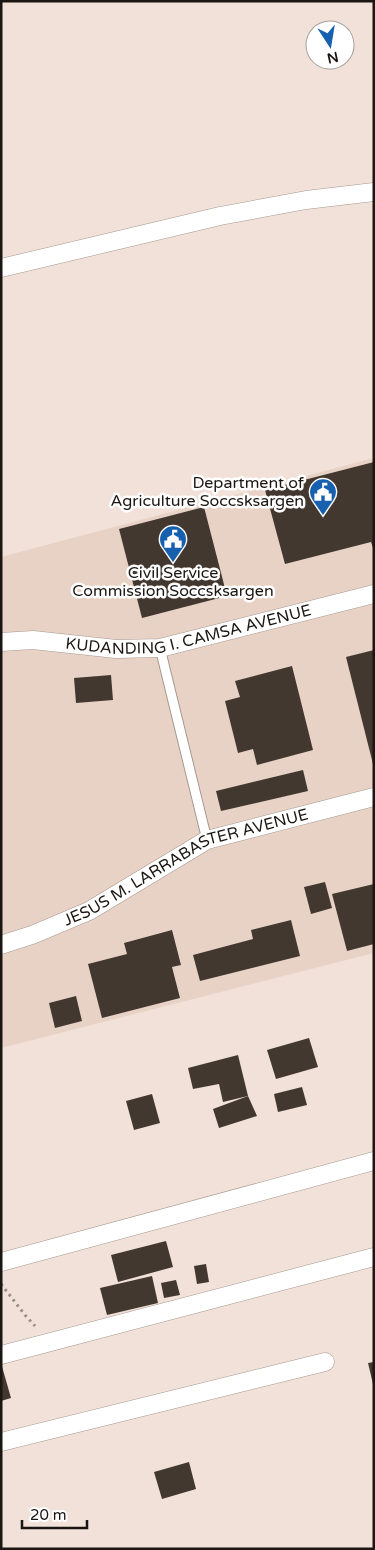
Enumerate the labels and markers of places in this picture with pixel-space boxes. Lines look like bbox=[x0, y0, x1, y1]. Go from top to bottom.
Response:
place label: Department of Agriculture Soccsksargen bbox=[110, 473, 305, 511]
public building icon: Department of Agriculture Soccsksargen bbox=[308, 477, 338, 516]
public building icon: Civil Service Commission Soccsksargen bbox=[158, 524, 188, 563]
place label: Civil Service Commission Soccsksargen bbox=[72, 563, 274, 601]

